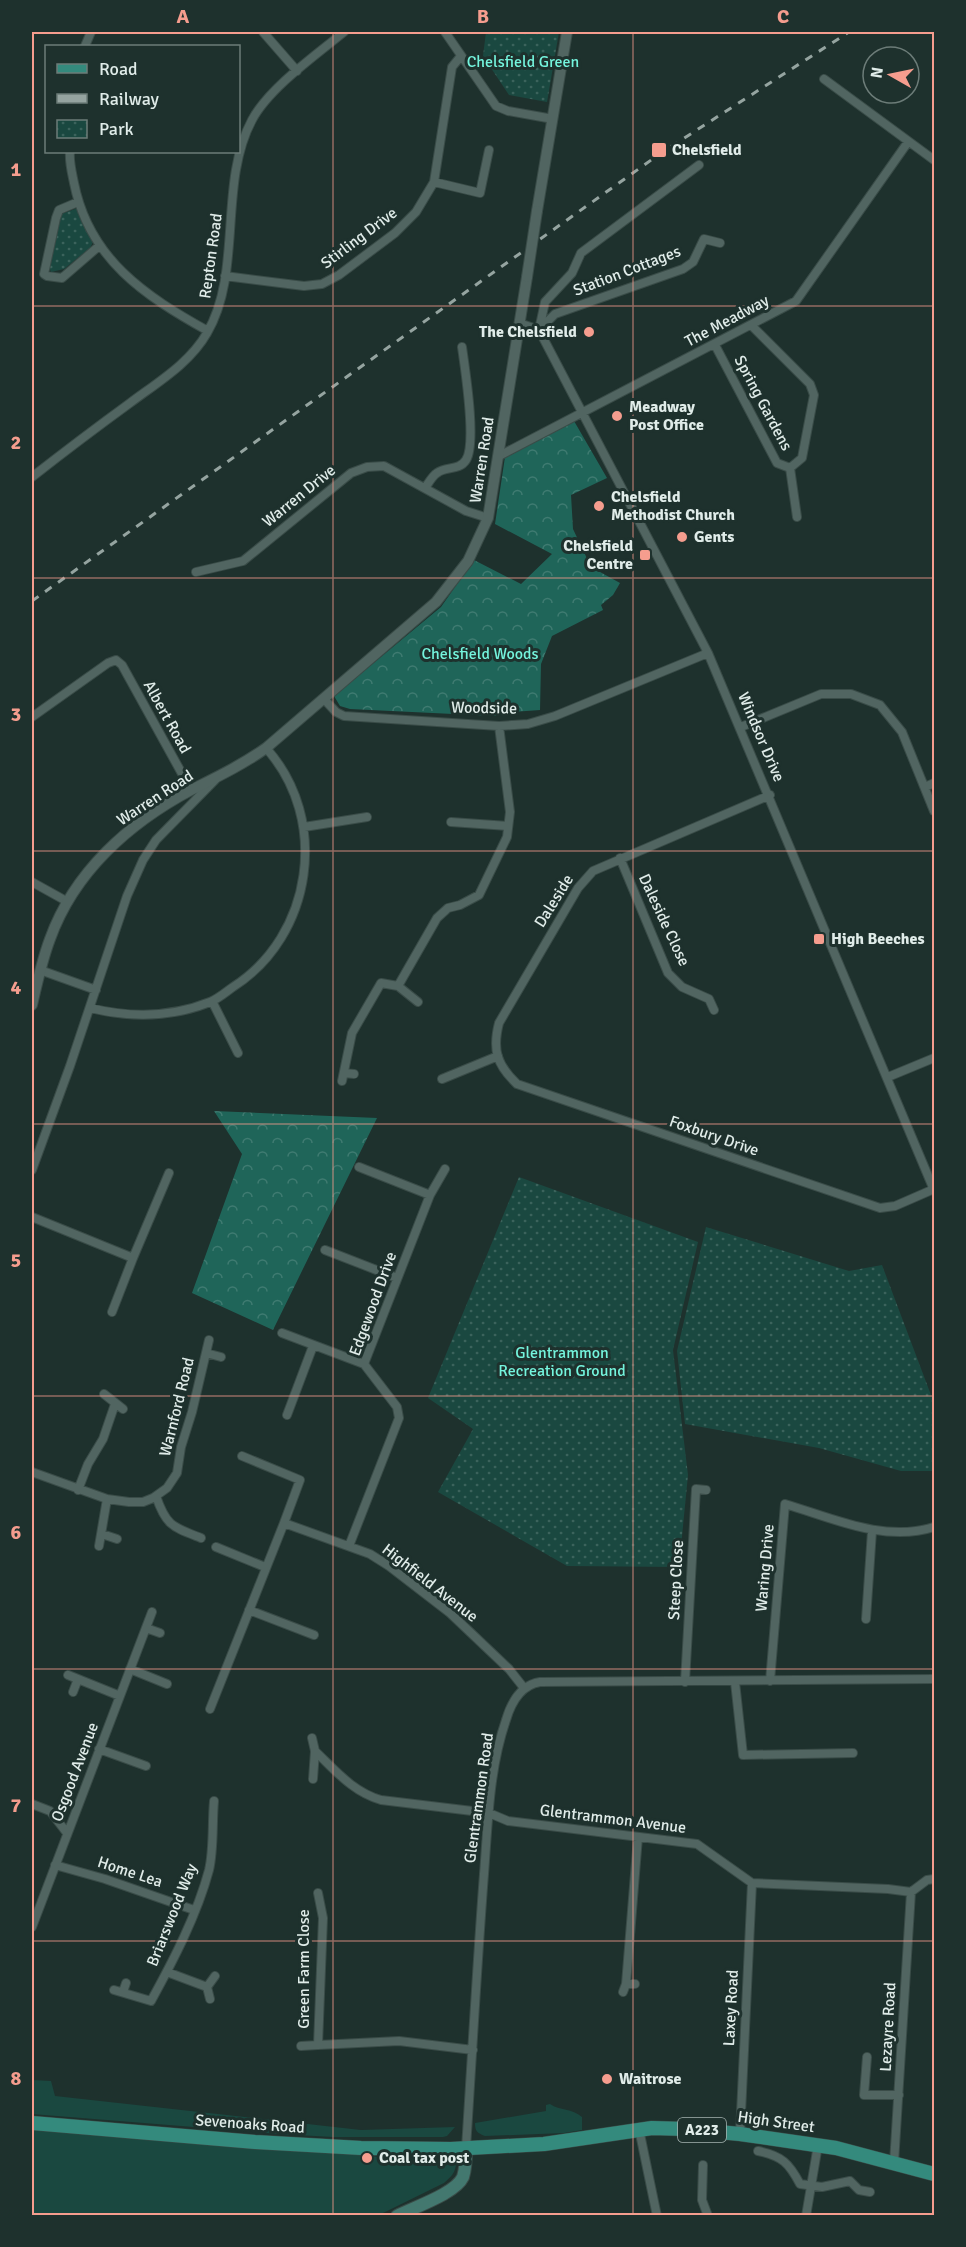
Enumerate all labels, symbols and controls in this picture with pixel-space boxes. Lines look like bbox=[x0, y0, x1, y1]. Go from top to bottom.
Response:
text: A bbox=[177, 4, 190, 29]
text: B bbox=[477, 4, 489, 29]
text: C bbox=[777, 4, 789, 29]
legend bbox=[45, 45, 240, 153]
north arrow bbox=[861, 45, 921, 105]
park label: Chelsfield Green bbox=[467, 52, 579, 72]
text: Road bbox=[99, 58, 138, 80]
text: N bbox=[866, 66, 888, 80]
text: Railway bbox=[99, 88, 160, 110]
text: Park bbox=[99, 118, 134, 140]
place label: Chelsfield bbox=[672, 140, 742, 160]
marker: Chelsfield bbox=[650, 141, 668, 159]
text: 1 bbox=[11, 157, 22, 182]
street label: Stirling Drive bbox=[317, 203, 401, 273]
street label: Repton Road bbox=[195, 212, 227, 300]
street label: Station Cottages bbox=[570, 241, 684, 301]
street label: The Meadway bbox=[682, 290, 773, 352]
place label: The Chelsfield bbox=[479, 322, 577, 342]
marker: The Chelsfield bbox=[582, 325, 596, 339]
street label: Spring Gardens bbox=[730, 352, 796, 454]
place label: Meadway Post Office bbox=[629, 397, 704, 435]
marker: Meadway Post Office bbox=[610, 409, 624, 423]
street label: Warren Road bbox=[465, 415, 499, 505]
text: 2 bbox=[11, 430, 21, 455]
street label: Warren Drive bbox=[258, 460, 340, 532]
place label: Chelsfield Methodist Church bbox=[611, 487, 735, 525]
marker: Chelsfield Methodist Church bbox=[592, 499, 606, 513]
place label: Gents bbox=[694, 527, 734, 547]
marker: Gents bbox=[675, 530, 689, 544]
place label: Chelsfield Centre bbox=[563, 536, 633, 574]
marker: Chelsfield Centre bbox=[638, 548, 652, 562]
park label: Chelsfield Woods bbox=[421, 644, 539, 664]
street label: Albert Road bbox=[139, 677, 195, 757]
street label: Windsor Drive bbox=[733, 689, 789, 785]
street label: Woodside bbox=[451, 697, 517, 719]
text: 3 bbox=[11, 702, 21, 727]
street label: Warren Road bbox=[113, 766, 197, 830]
street label: Daleside bbox=[530, 871, 578, 931]
street label: Daleside Close bbox=[634, 871, 694, 969]
place label: High Beeches bbox=[831, 929, 925, 949]
marker: High Beeches bbox=[812, 932, 826, 946]
text: 4 bbox=[11, 975, 22, 1000]
street label: Foxbury Drive bbox=[667, 1111, 761, 1161]
text: 5 bbox=[11, 1248, 21, 1273]
street label: Edgewood Drive bbox=[345, 1249, 401, 1359]
park label: Glentrammon Recreation Ground bbox=[498, 1343, 626, 1381]
street label: Warnford Road bbox=[155, 1355, 199, 1459]
text: 6 bbox=[11, 1520, 22, 1545]
street label: Waring Drive bbox=[751, 1523, 779, 1613]
street label: Highfield Avenue bbox=[378, 1539, 482, 1627]
street label: Steep Close bbox=[664, 1540, 688, 1620]
street label: Osgood Avenue bbox=[47, 1720, 103, 1824]
street label: Glentrammon Road bbox=[460, 1732, 498, 1864]
text: 7 bbox=[11, 1793, 22, 1818]
street label: Glentrammon Avenue bbox=[539, 1800, 687, 1838]
street label: Home Lea bbox=[95, 1852, 165, 1892]
street label: Briarswood Way bbox=[142, 1860, 202, 1969]
street label: Green Farm Close bbox=[294, 1909, 314, 2029]
street label: Laxey Road bbox=[719, 1969, 743, 2047]
street label: Lezayre Road bbox=[876, 1982, 900, 2072]
text: 8 bbox=[11, 2066, 22, 2091]
place label: Waitrose bbox=[619, 2069, 681, 2089]
marker: Waitrose bbox=[600, 2072, 614, 2086]
street label: High Street bbox=[736, 2107, 816, 2137]
street label: Sevenoaks Road bbox=[195, 2110, 305, 2138]
road number: A223 bbox=[678, 2118, 726, 2142]
place label: Coal tax post bbox=[379, 2148, 469, 2168]
marker: Coal tax post bbox=[360, 2151, 374, 2165]

